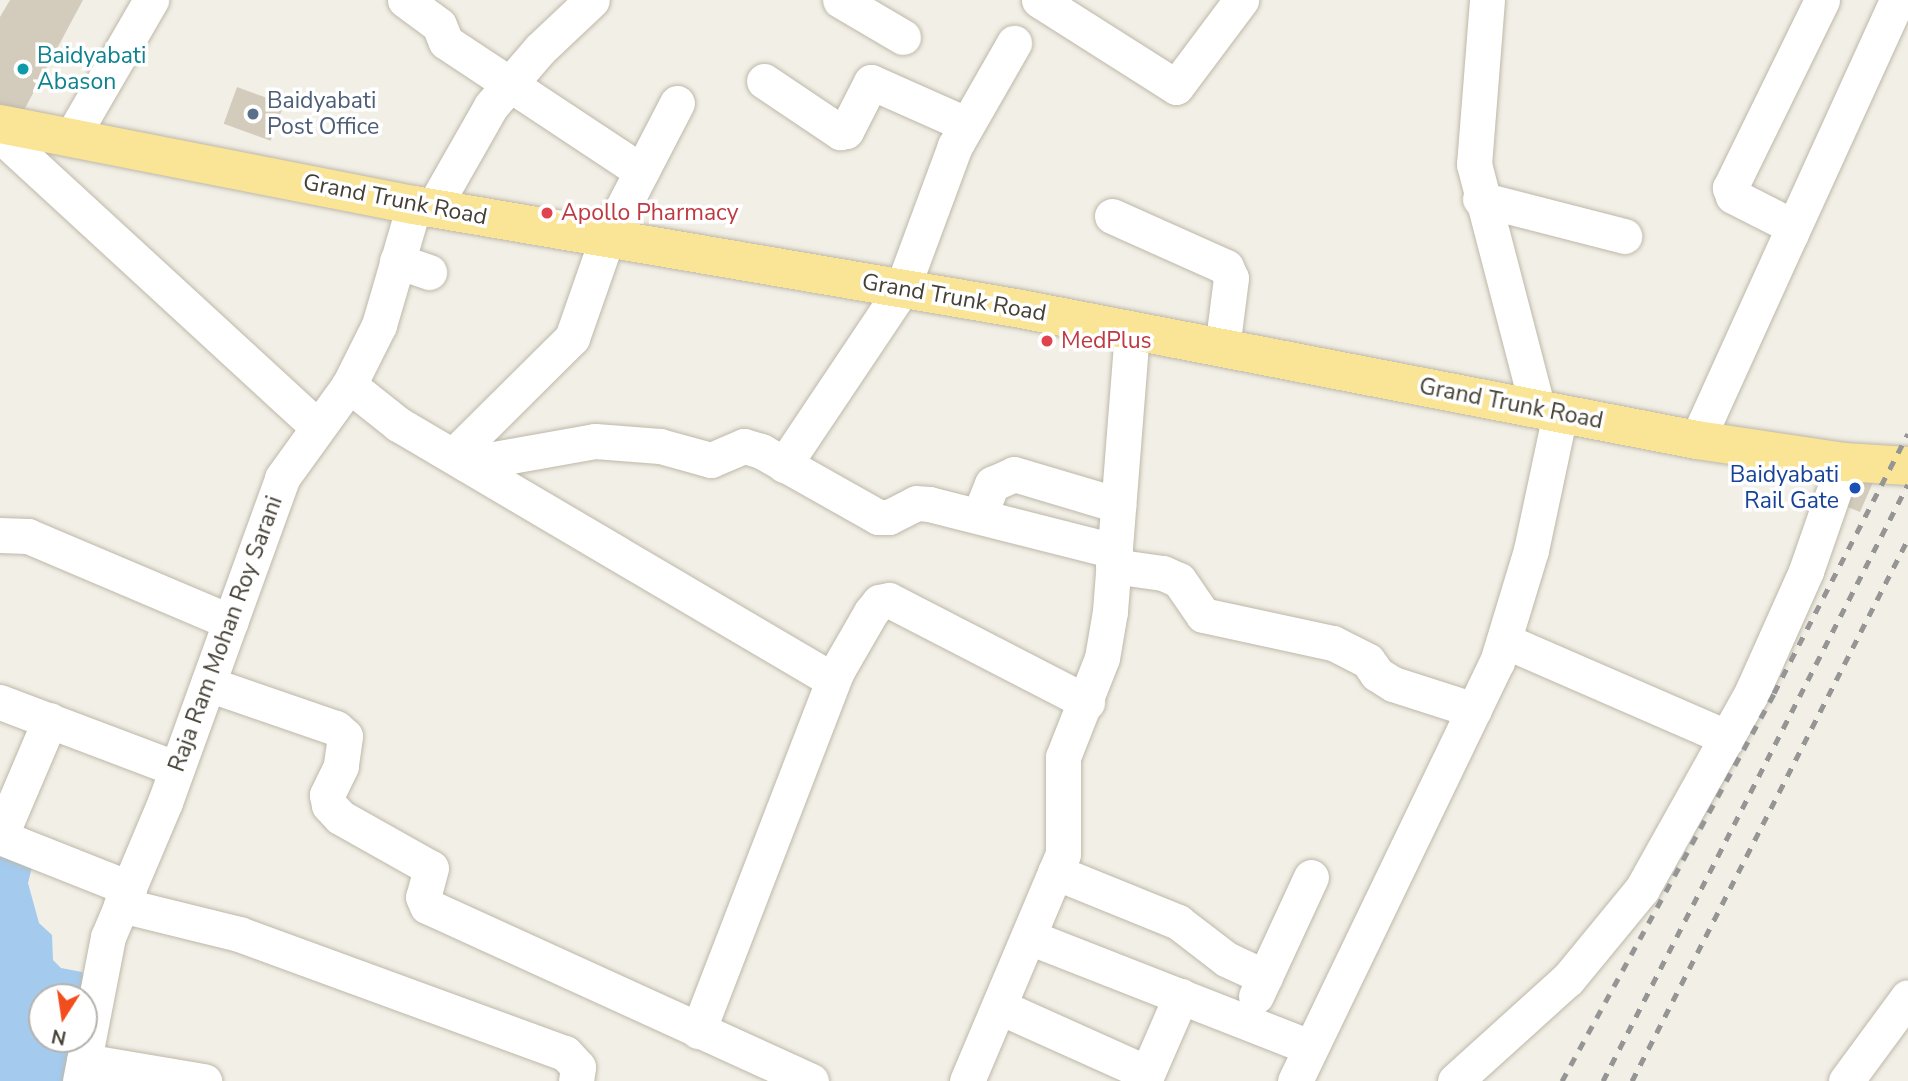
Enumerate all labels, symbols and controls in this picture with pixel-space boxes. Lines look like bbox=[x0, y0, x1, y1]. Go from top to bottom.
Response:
place label: Baidyabati Abason bbox=[37, 42, 146, 96]
marker: Baidyabati Abason bbox=[15, 61, 31, 77]
place label: Baidyabati Post Office bbox=[267, 87, 379, 141]
marker: Baidyabati Post Office bbox=[245, 106, 261, 122]
street label: Grand Trunk Road bbox=[301, 169, 489, 231]
place label: Apollo Pharmacy bbox=[561, 199, 739, 227]
marker: Apollo Pharmacy bbox=[539, 205, 555, 221]
street label: Grand Trunk Road bbox=[860, 268, 1048, 328]
place label: MedPlus bbox=[1061, 327, 1152, 355]
marker: MedPlus bbox=[1039, 333, 1055, 349]
street label: Grand Trunk Road bbox=[1417, 373, 1605, 435]
place label: Baidyabati Rail Gate bbox=[1730, 461, 1839, 515]
marker: Baidyabati Rail Gate bbox=[1845, 478, 1865, 498]
street label: Raja Ram Mohan Roy Sarani bbox=[163, 492, 289, 776]
north arrow bbox=[28, 983, 98, 1053]
text: N bbox=[49, 1022, 69, 1051]

